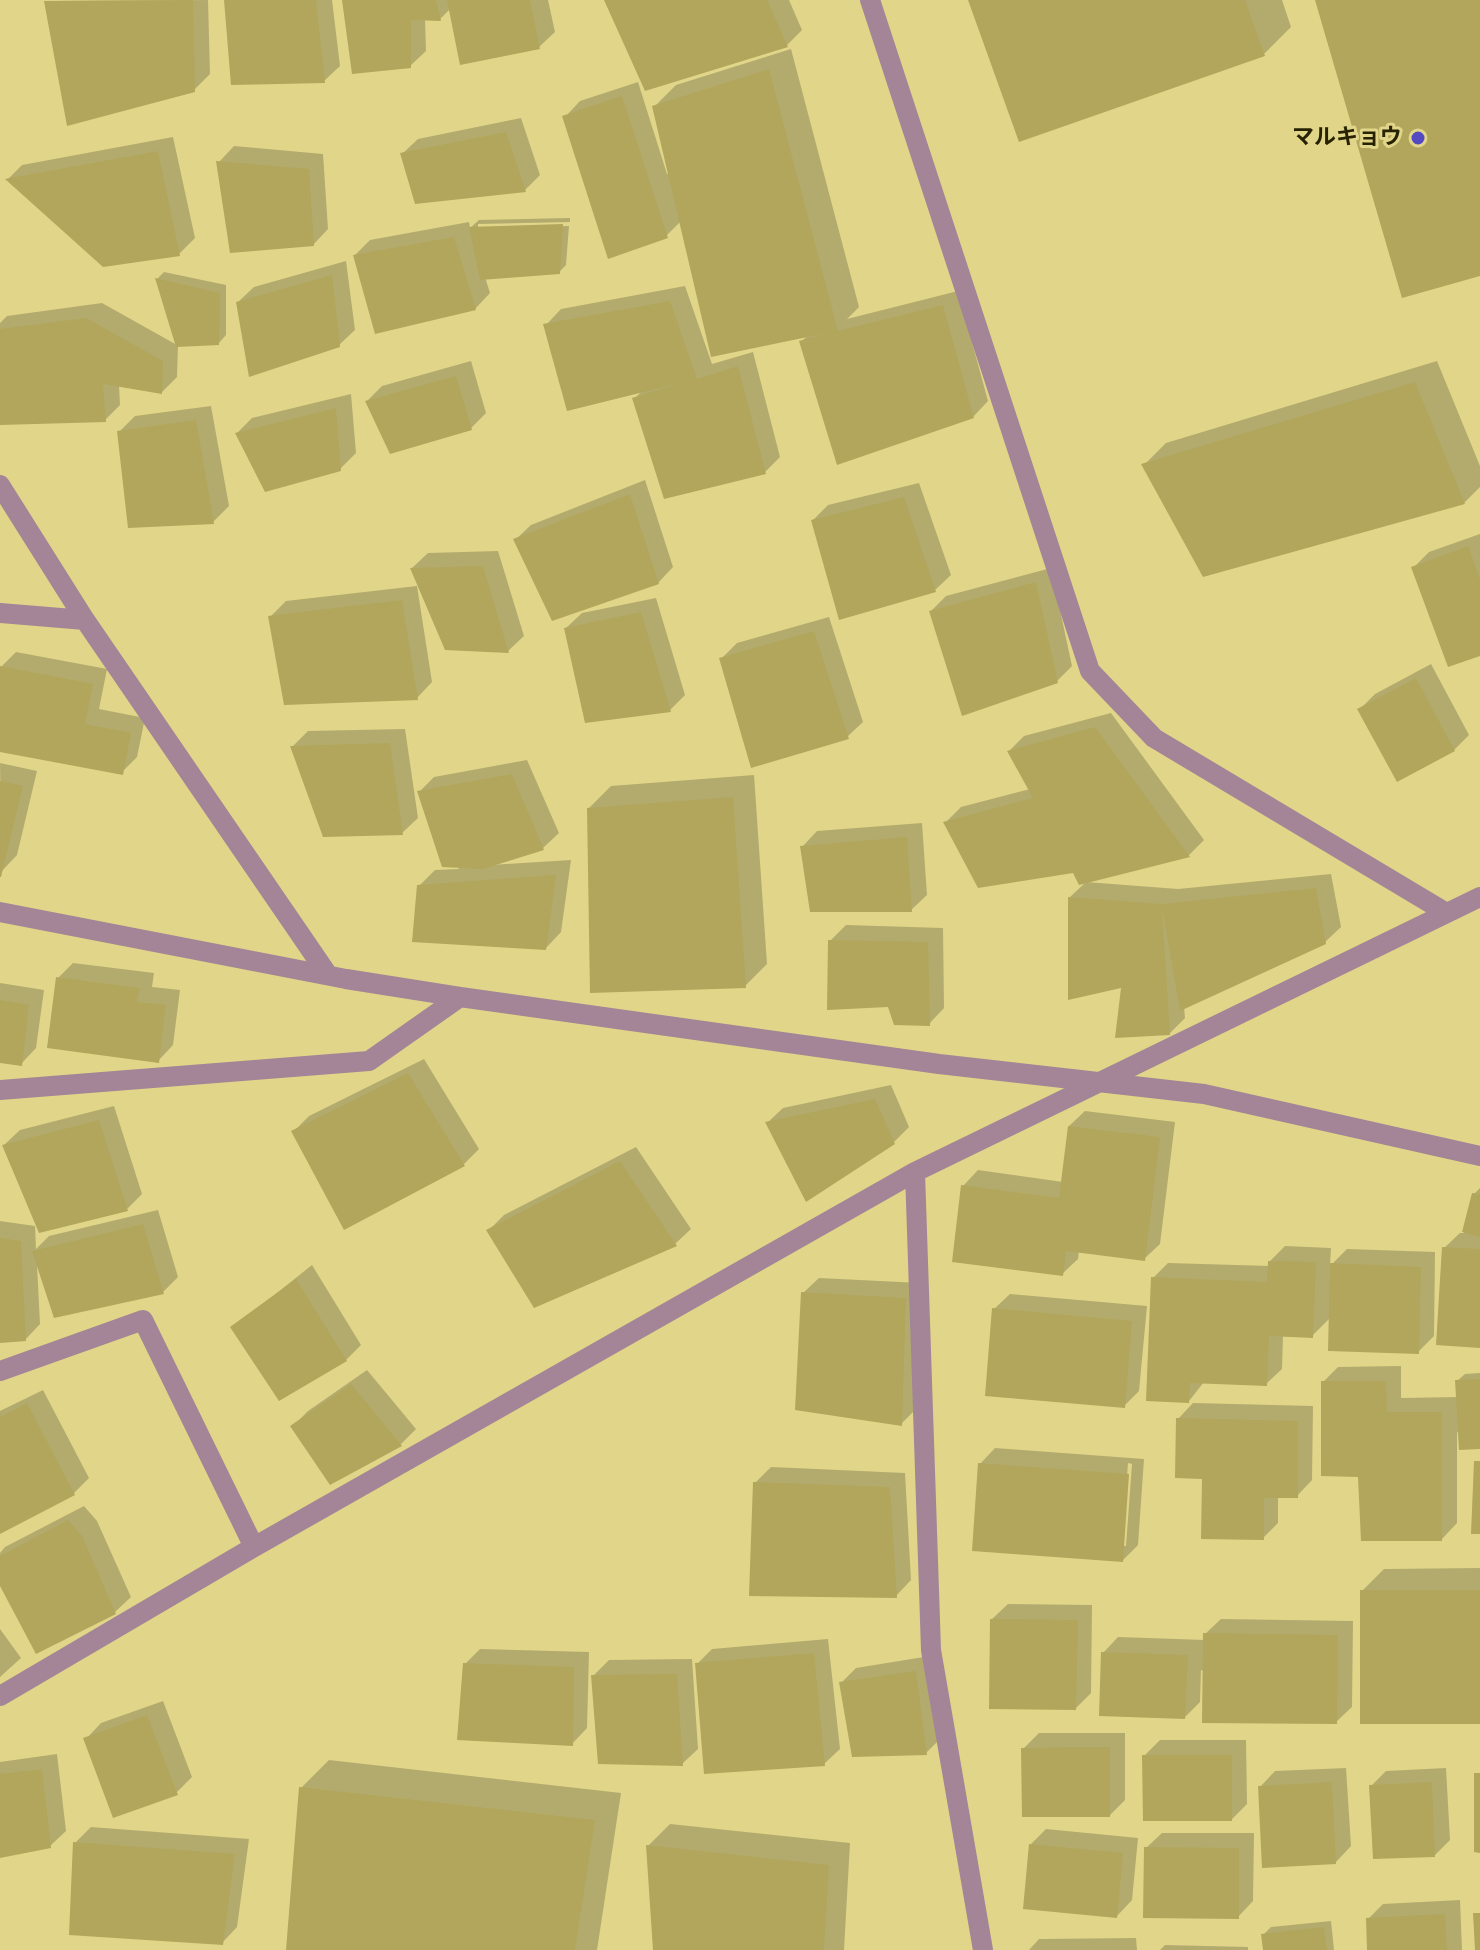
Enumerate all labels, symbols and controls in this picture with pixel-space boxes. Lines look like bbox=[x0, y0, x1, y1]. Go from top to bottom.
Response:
place label: マルキョウ bbox=[1292, 125, 1402, 151]
marker: マルキョウ bbox=[1409, 129, 1427, 147]

